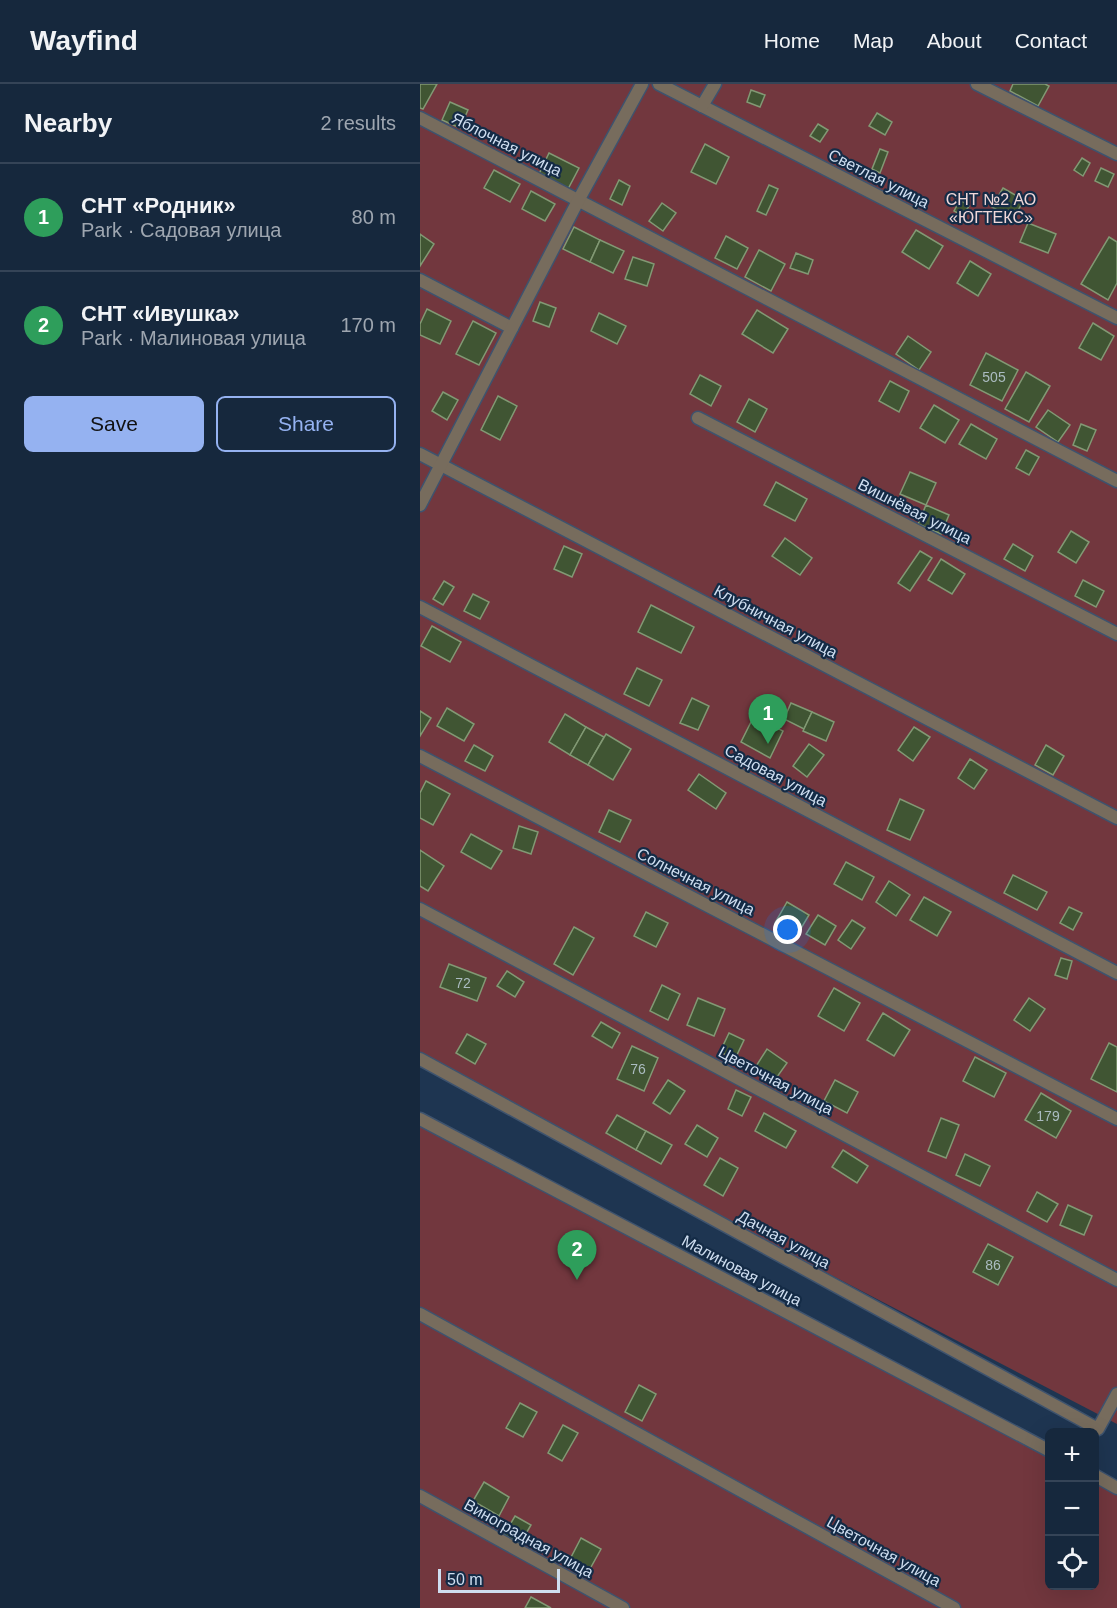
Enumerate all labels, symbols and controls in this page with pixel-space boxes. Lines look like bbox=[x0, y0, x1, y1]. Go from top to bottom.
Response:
text: Wayfind bbox=[30, 25, 138, 56]
text: Home bbox=[764, 29, 820, 52]
text: Map bbox=[853, 29, 894, 52]
text: About bbox=[927, 29, 982, 52]
text: Contact bbox=[1015, 29, 1087, 52]
text: Nearby bbox=[24, 108, 112, 138]
street label: Яблочная улица bbox=[449, 109, 565, 180]
text: 2 results bbox=[320, 112, 396, 134]
street label: Светлая улица bbox=[826, 146, 932, 211]
park label: СНТ №2 АО «ЮГТЕКС» bbox=[946, 191, 1036, 226]
text: СНТ «Родник» bbox=[81, 193, 236, 218]
text: 1 bbox=[38, 206, 49, 228]
text: 80 m bbox=[352, 206, 396, 228]
text: Park · Садовая улица bbox=[81, 219, 281, 241]
text: СНТ «Ивушка» bbox=[81, 301, 239, 326]
text: 2 bbox=[38, 314, 49, 336]
text: 170 m bbox=[340, 314, 396, 336]
text: Park · Малиновая улица bbox=[81, 327, 306, 349]
house number: 505 bbox=[982, 369, 1006, 385]
button: Save bbox=[24, 396, 204, 452]
button: Share bbox=[216, 396, 396, 452]
street label: Вишнёвая улица bbox=[855, 476, 974, 547]
street label: Клубничная улица bbox=[711, 582, 840, 661]
pin: 1 bbox=[748, 694, 788, 744]
street label: Садовая улица bbox=[722, 741, 830, 810]
street label: Солнечная улица bbox=[634, 844, 758, 919]
your location bbox=[773, 915, 802, 944]
house number: 72 bbox=[455, 975, 471, 991]
street label: Цветочная улица bbox=[716, 1043, 836, 1118]
house number: 76 bbox=[630, 1061, 646, 1077]
house number: 179 bbox=[1036, 1108, 1060, 1124]
street label: Дачная улица bbox=[735, 1207, 833, 1272]
pin: 2 bbox=[558, 1230, 596, 1280]
street label: Малиновая улица bbox=[679, 1232, 804, 1309]
house number: 86 bbox=[985, 1257, 1001, 1273]
map controls bbox=[1045, 1428, 1099, 1590]
button: + bbox=[1045, 1428, 1099, 1482]
button: − bbox=[1045, 1482, 1099, 1536]
street label: Виноградная улица bbox=[461, 1496, 596, 1581]
street label: Цветочная улица bbox=[824, 1513, 944, 1590]
button: locate bbox=[1045, 1536, 1099, 1590]
scale bar bbox=[438, 1566, 560, 1594]
text: 50 m bbox=[447, 1571, 483, 1588]

